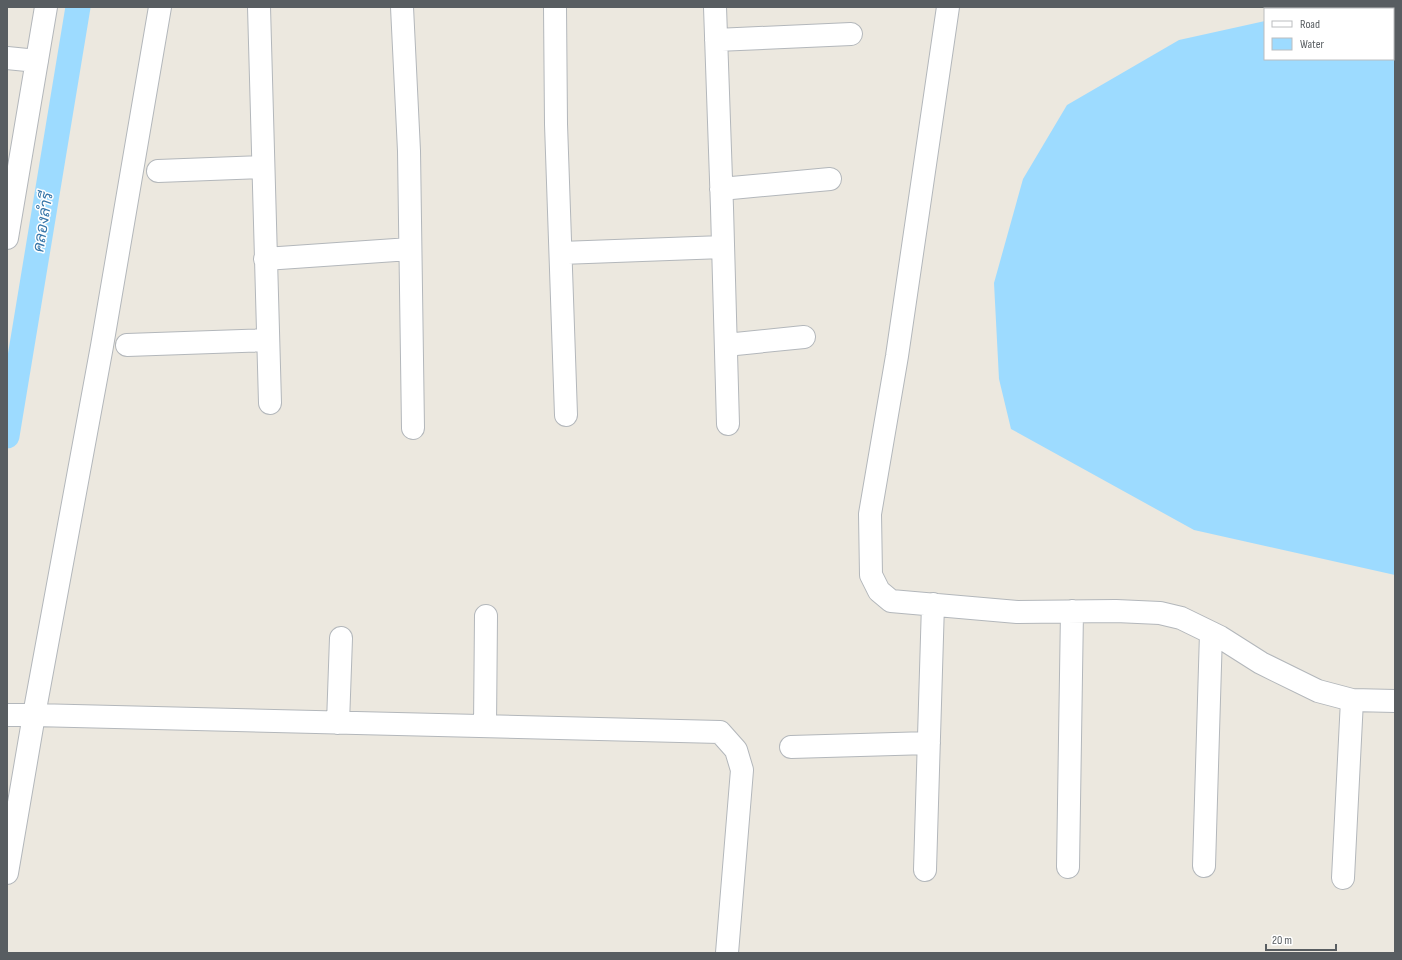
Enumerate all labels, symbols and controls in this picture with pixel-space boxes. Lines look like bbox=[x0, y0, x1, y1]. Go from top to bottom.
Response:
legend bbox=[1264, 8, 1394, 60]
text: Road bbox=[1300, 17, 1320, 32]
text: Water bbox=[1300, 37, 1324, 52]
water label: คลองลำรี bbox=[26, 189, 58, 254]
scale bar bbox=[1266, 926, 1336, 952]
text: 20 m bbox=[1272, 933, 1292, 948]

